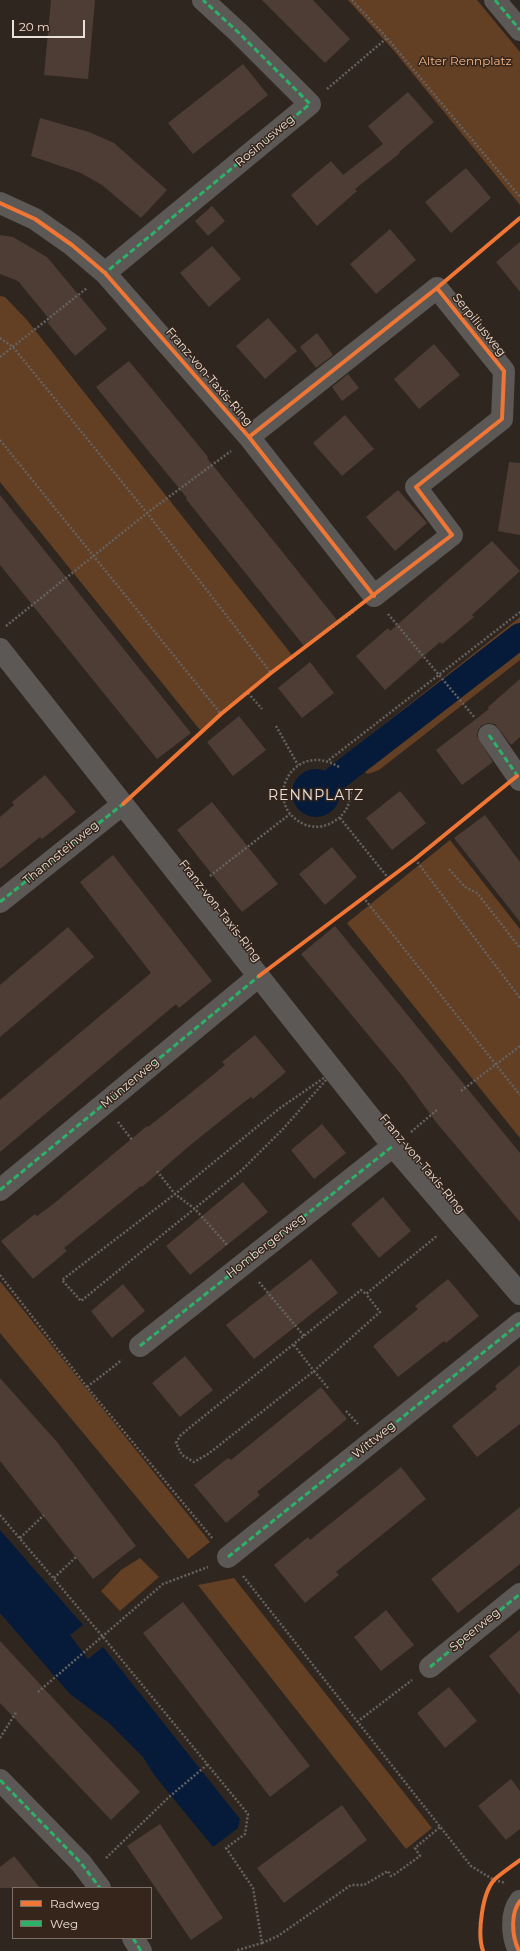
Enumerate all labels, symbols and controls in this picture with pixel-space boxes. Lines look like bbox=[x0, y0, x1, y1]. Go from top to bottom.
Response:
scale bar bbox=[14, 12, 87, 38]
text: 20 m bbox=[19, 19, 50, 34]
park label: Alter Rennplatz bbox=[418, 54, 512, 68]
street label: Rosinusweg bbox=[232, 112, 298, 170]
street label: Serpiliusweg bbox=[449, 291, 509, 359]
street label: Franz-von-Taxis-Ring bbox=[162, 325, 256, 429]
district label: RENNPLATZ bbox=[268, 788, 364, 804]
street label: Thannsteinweg bbox=[20, 818, 102, 888]
street label: Franz-von-Taxis-Ring bbox=[176, 857, 264, 965]
street label: Münzerweg bbox=[98, 1054, 162, 1112]
street label: Franz-von-Taxis-Ring bbox=[376, 1111, 468, 1217]
street label: Hombergerweg bbox=[224, 1211, 308, 1281]
street label: Wittweg bbox=[349, 1418, 399, 1462]
street label: Speerweg bbox=[447, 1605, 503, 1655]
legend bbox=[12, 1887, 152, 1939]
text: Radweg bbox=[50, 1896, 100, 1911]
text: Weg bbox=[50, 1916, 78, 1931]

